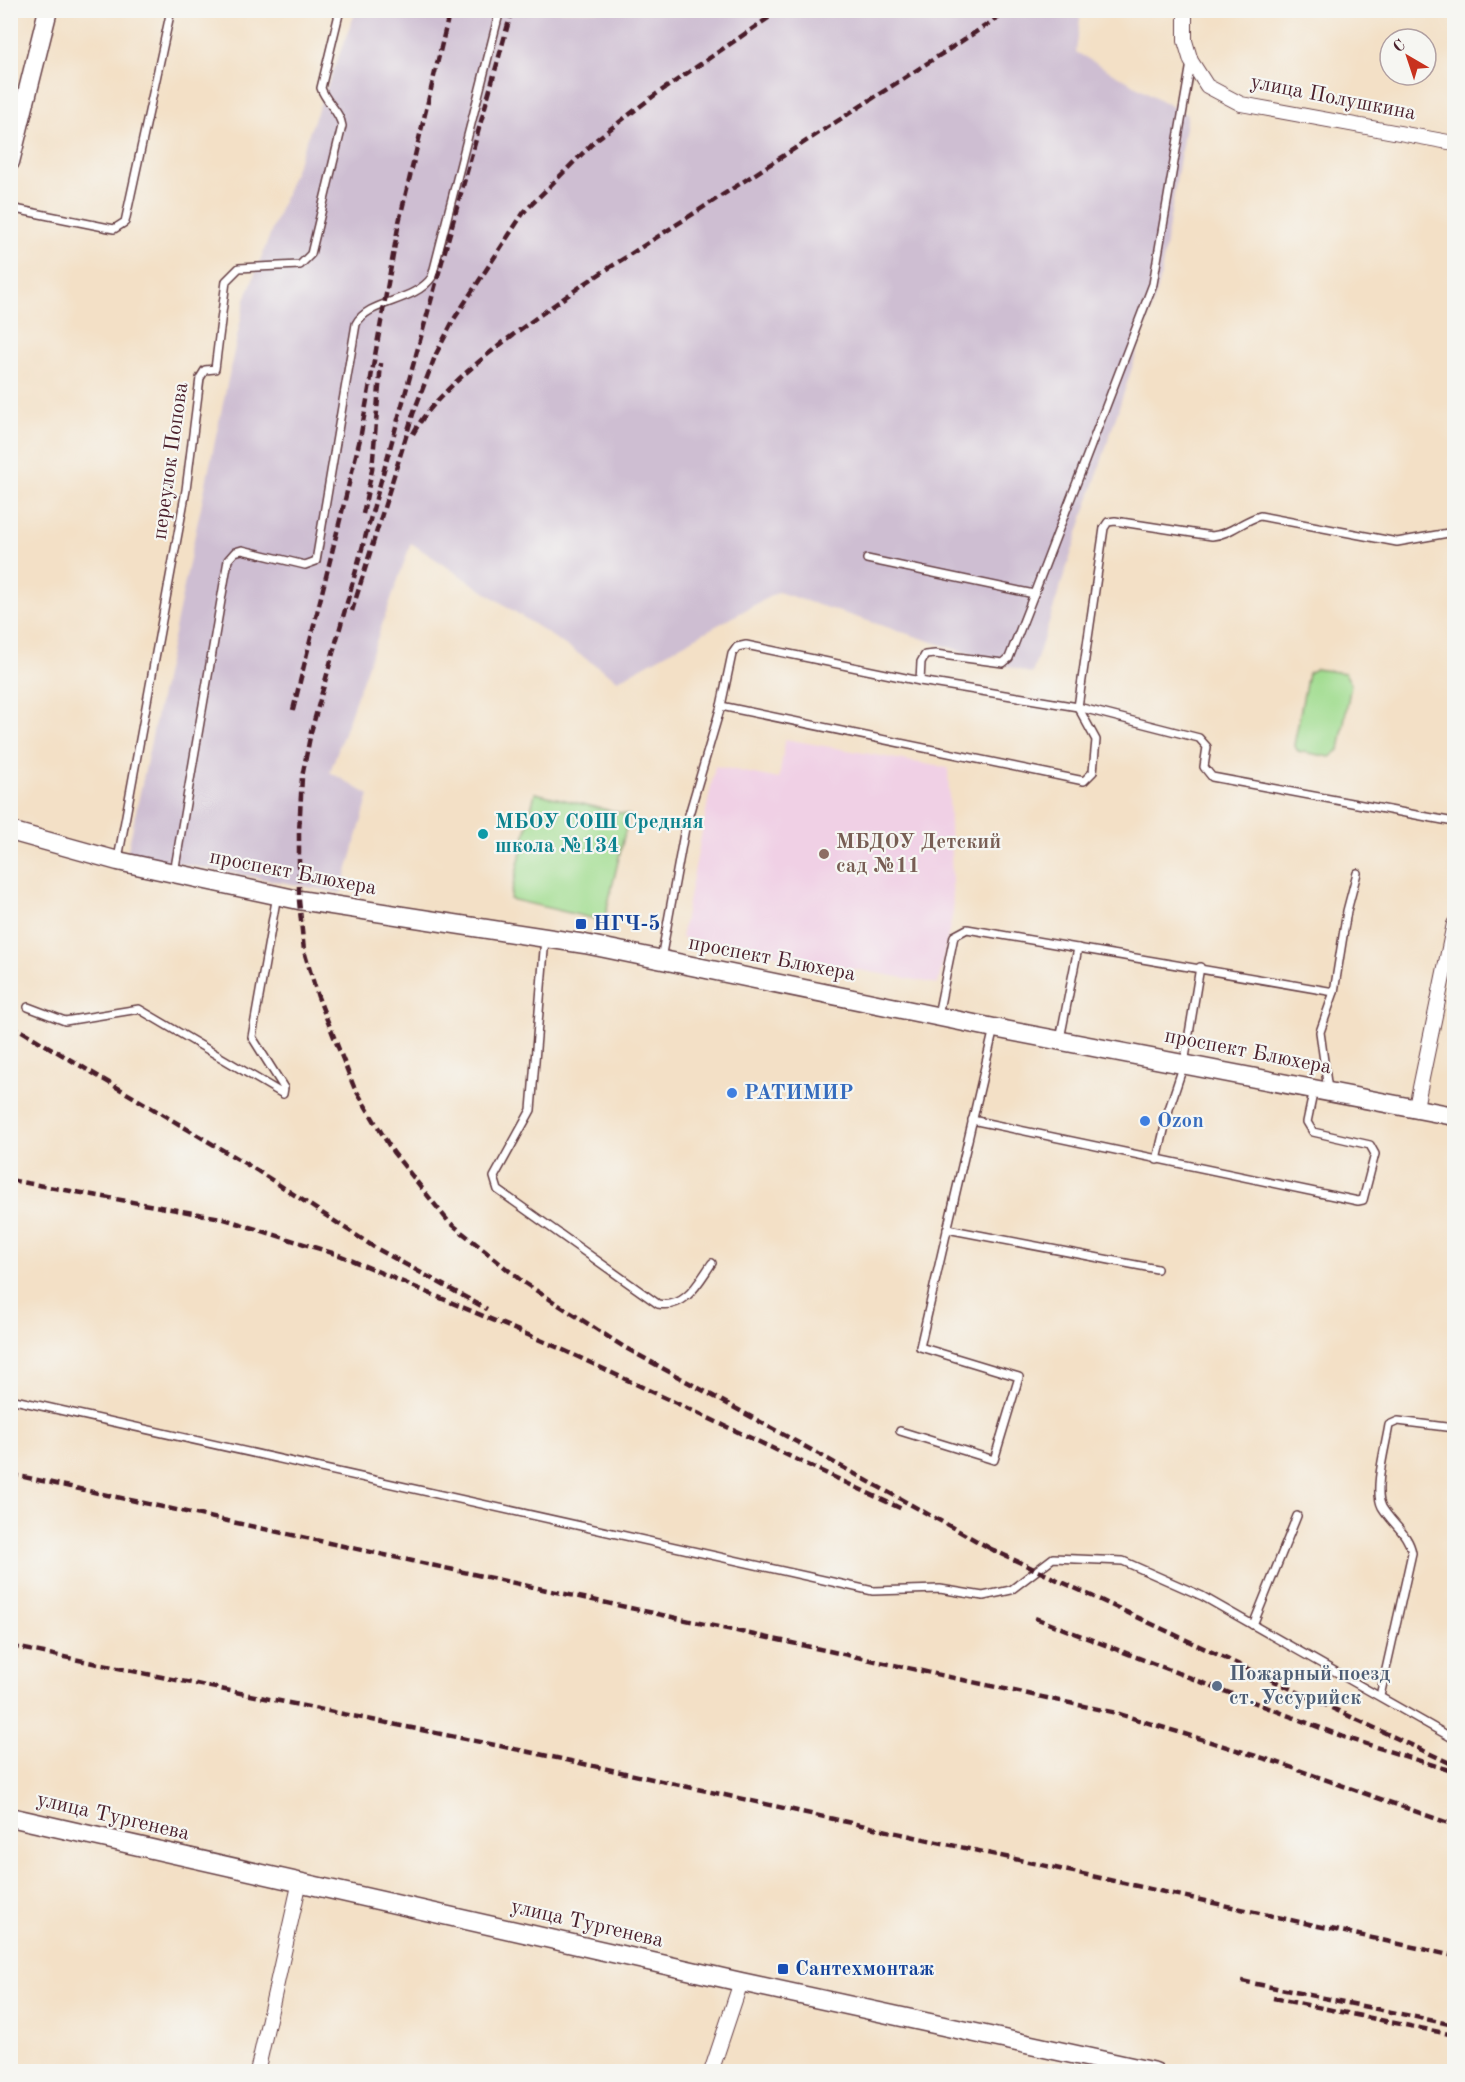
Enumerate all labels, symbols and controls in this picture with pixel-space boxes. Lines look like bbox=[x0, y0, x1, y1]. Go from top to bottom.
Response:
north arrow bbox=[1378, 27, 1438, 87]
text: С bbox=[1391, 37, 1409, 56]
street label: улица Полушкина bbox=[1249, 72, 1417, 124]
street label: переулок Попова bbox=[150, 381, 192, 541]
place label: МБОУ СОШ Средняя школа №134 bbox=[495, 812, 704, 857]
marker: МБОУ СОШ Средняя школа №134 bbox=[476, 827, 490, 841]
place label: МБДОУ Детский сад №11 bbox=[836, 832, 1001, 877]
street label: проспект Блюхера bbox=[208, 847, 378, 899]
marker: МБДОУ Детский сад №11 bbox=[817, 847, 831, 861]
place label: НГЧ-5 bbox=[593, 914, 660, 935]
marker: НГЧ-5 bbox=[574, 917, 588, 931]
street label: проспект Блюхера bbox=[687, 933, 857, 985]
street label: проспект Блюхера bbox=[1163, 1026, 1333, 1078]
place label: РАТИМИР bbox=[744, 1083, 854, 1104]
marker: РАТИМИР bbox=[725, 1086, 739, 1100]
place label: Ozon bbox=[1157, 1111, 1204, 1132]
marker: Ozon bbox=[1138, 1114, 1152, 1128]
place label: Пожарный поезд ст. Уссурийск bbox=[1229, 1664, 1390, 1709]
marker: Пожарный поезд ст. Уссурийск bbox=[1210, 1679, 1224, 1693]
street label: улица Тургенева bbox=[35, 1789, 191, 1845]
street label: улица Тургенева bbox=[509, 1896, 665, 1952]
place label: Сантехмонтаж bbox=[795, 1959, 934, 1980]
marker: Сантехмонтаж bbox=[776, 1962, 790, 1976]

